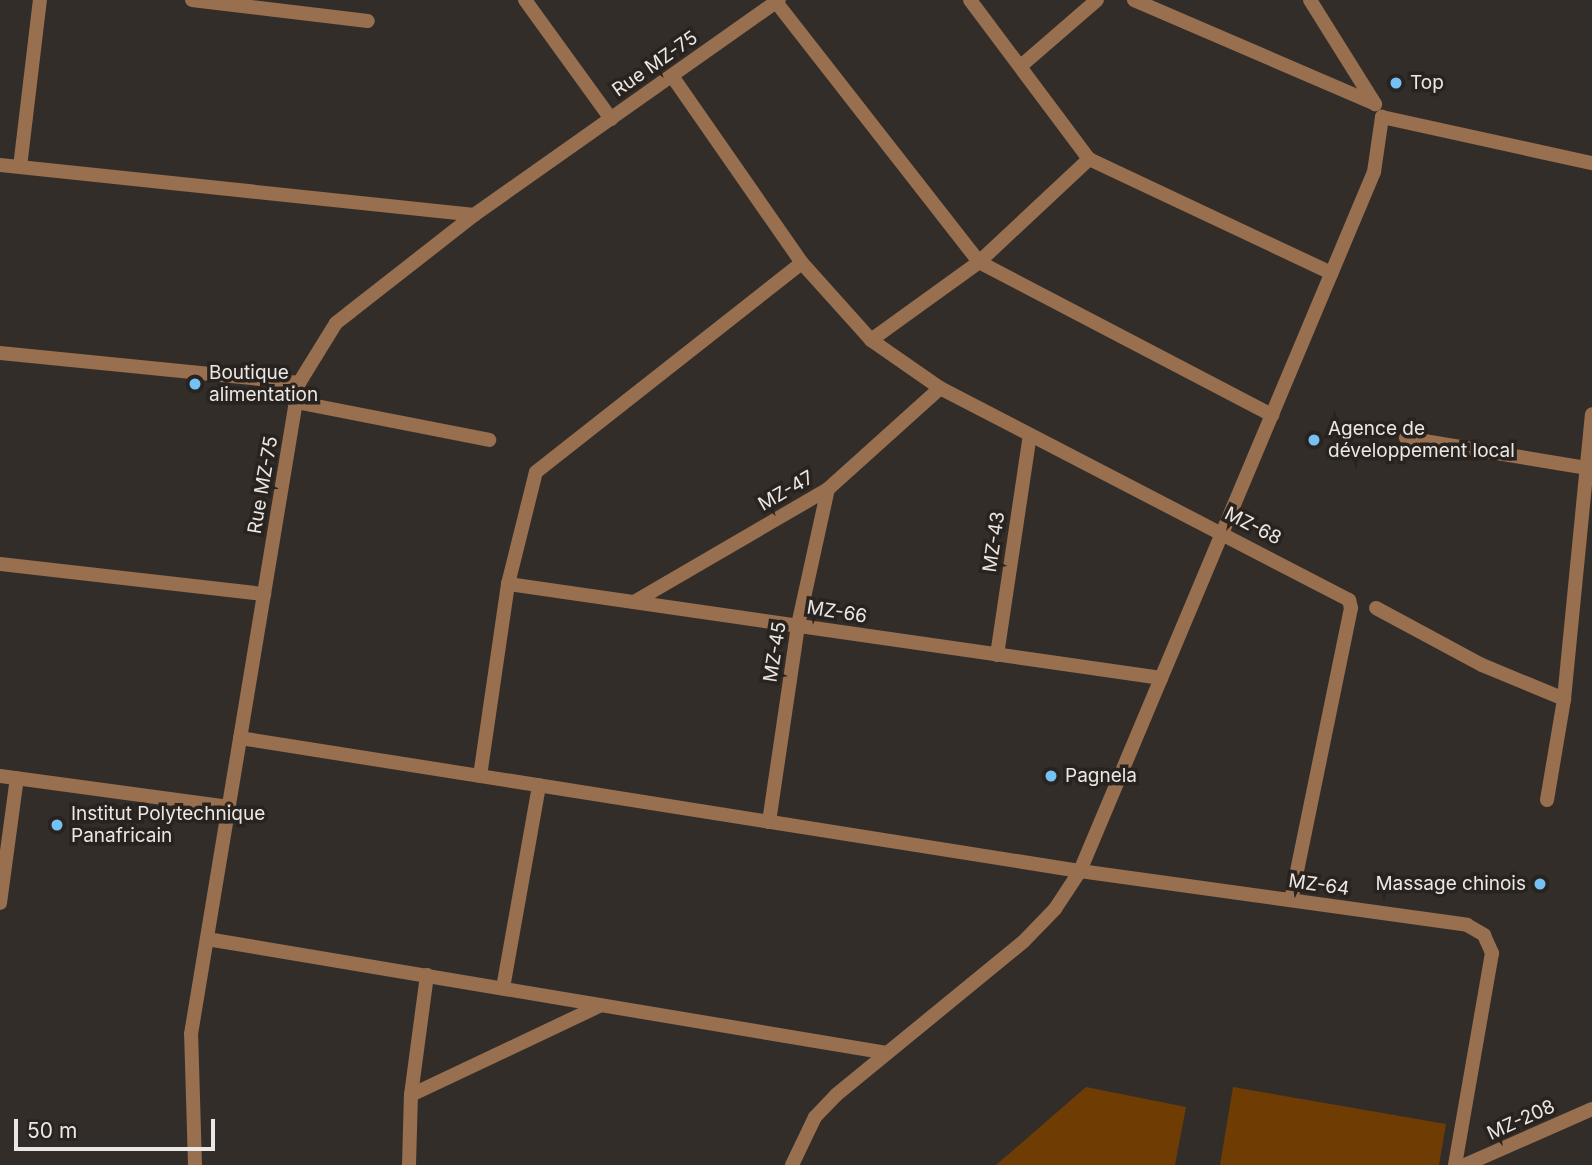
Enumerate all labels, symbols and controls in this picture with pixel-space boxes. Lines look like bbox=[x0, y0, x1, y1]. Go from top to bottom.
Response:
street label: Rue MZ-75 bbox=[608, 26, 702, 102]
place label: Top bbox=[1410, 72, 1444, 94]
marker: Top bbox=[1388, 75, 1404, 91]
place label: Boutique alimentation bbox=[209, 362, 318, 406]
marker: Boutique alimentation bbox=[187, 376, 203, 392]
place label: Agence de développement local bbox=[1328, 418, 1515, 462]
marker: Agence de développement local bbox=[1306, 432, 1322, 448]
street label: Rue MZ-75 bbox=[243, 434, 283, 536]
street label: MZ-47 bbox=[754, 466, 818, 516]
street label: MZ-68 bbox=[1221, 502, 1285, 550]
street label: MZ-43 bbox=[978, 510, 1010, 574]
street label: MZ-66 bbox=[805, 596, 869, 628]
street label: MZ-45 bbox=[759, 620, 791, 684]
place label: Pagnela bbox=[1065, 765, 1137, 787]
marker: Pagnela bbox=[1043, 768, 1059, 784]
place label: Institut Polytechnique Panafricain bbox=[71, 803, 265, 847]
marker: Institut Polytechnique Panafricain bbox=[49, 817, 65, 833]
street label: MZ-64 bbox=[1287, 869, 1351, 901]
place label: Massage chinois bbox=[1375, 873, 1526, 895]
marker: Massage chinois bbox=[1532, 876, 1548, 892]
street label: MZ-208 bbox=[1484, 1095, 1558, 1145]
scale bar bbox=[18, 1106, 219, 1150]
text: 50 m bbox=[27, 1118, 77, 1143]

